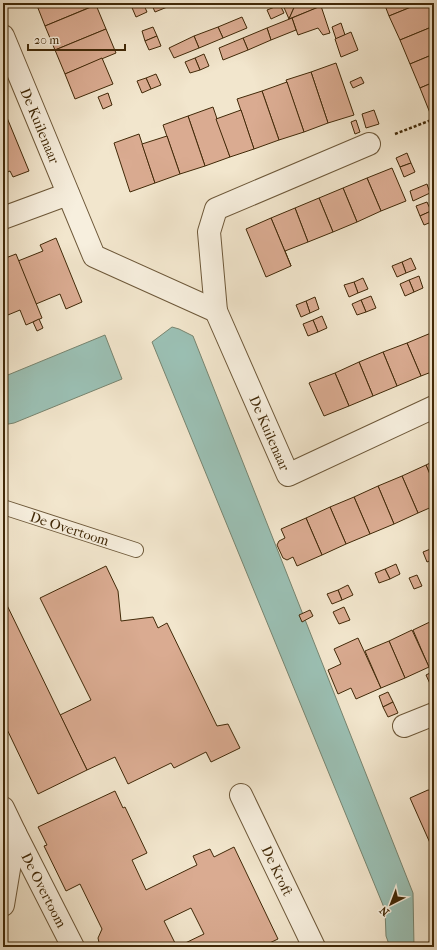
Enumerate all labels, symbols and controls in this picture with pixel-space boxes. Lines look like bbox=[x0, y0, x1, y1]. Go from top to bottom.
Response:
scale bar bbox=[28, 26, 125, 52]
text: 20 m bbox=[34, 33, 59, 47]
street label: De Kuilenaar bbox=[16, 85, 63, 166]
street label: De Kuilenaar bbox=[245, 393, 293, 474]
street label: De Overtoom bbox=[28, 508, 112, 550]
street label: De Kroft bbox=[258, 843, 296, 899]
street label: De Overtoom bbox=[17, 850, 70, 931]
north arrow bbox=[371, 884, 411, 924]
text: N bbox=[377, 903, 392, 919]

